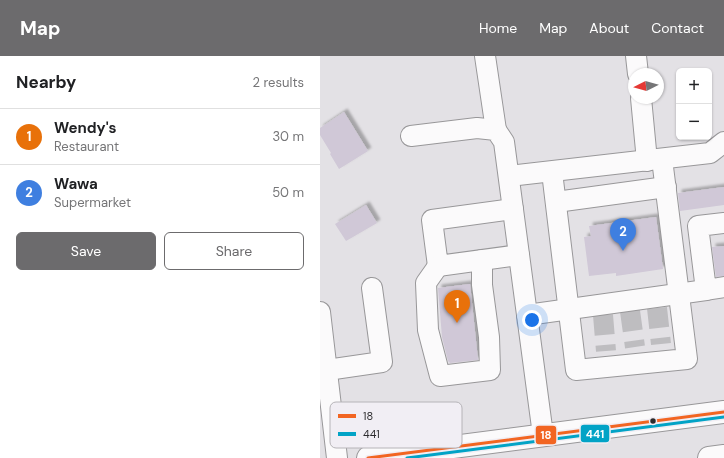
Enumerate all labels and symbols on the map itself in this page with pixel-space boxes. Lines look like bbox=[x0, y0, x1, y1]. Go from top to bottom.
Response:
north arrow bbox=[628, 68, 664, 104]
pin: 2 bbox=[610, 218, 636, 251]
pin: 1 bbox=[444, 290, 470, 323]
your location bbox=[522, 310, 542, 330]
legend bbox=[330, 402, 462, 448]
text: 18 bbox=[363, 409, 373, 423]
unlabelled marker bbox=[648, 416, 658, 426]
line badge: 441 bbox=[580, 424, 610, 443]
line badge: 18 bbox=[535, 425, 557, 445]
text: 441 bbox=[363, 427, 380, 441]
text: 441 bbox=[586, 427, 604, 441]
text: 18 bbox=[541, 428, 552, 442]

